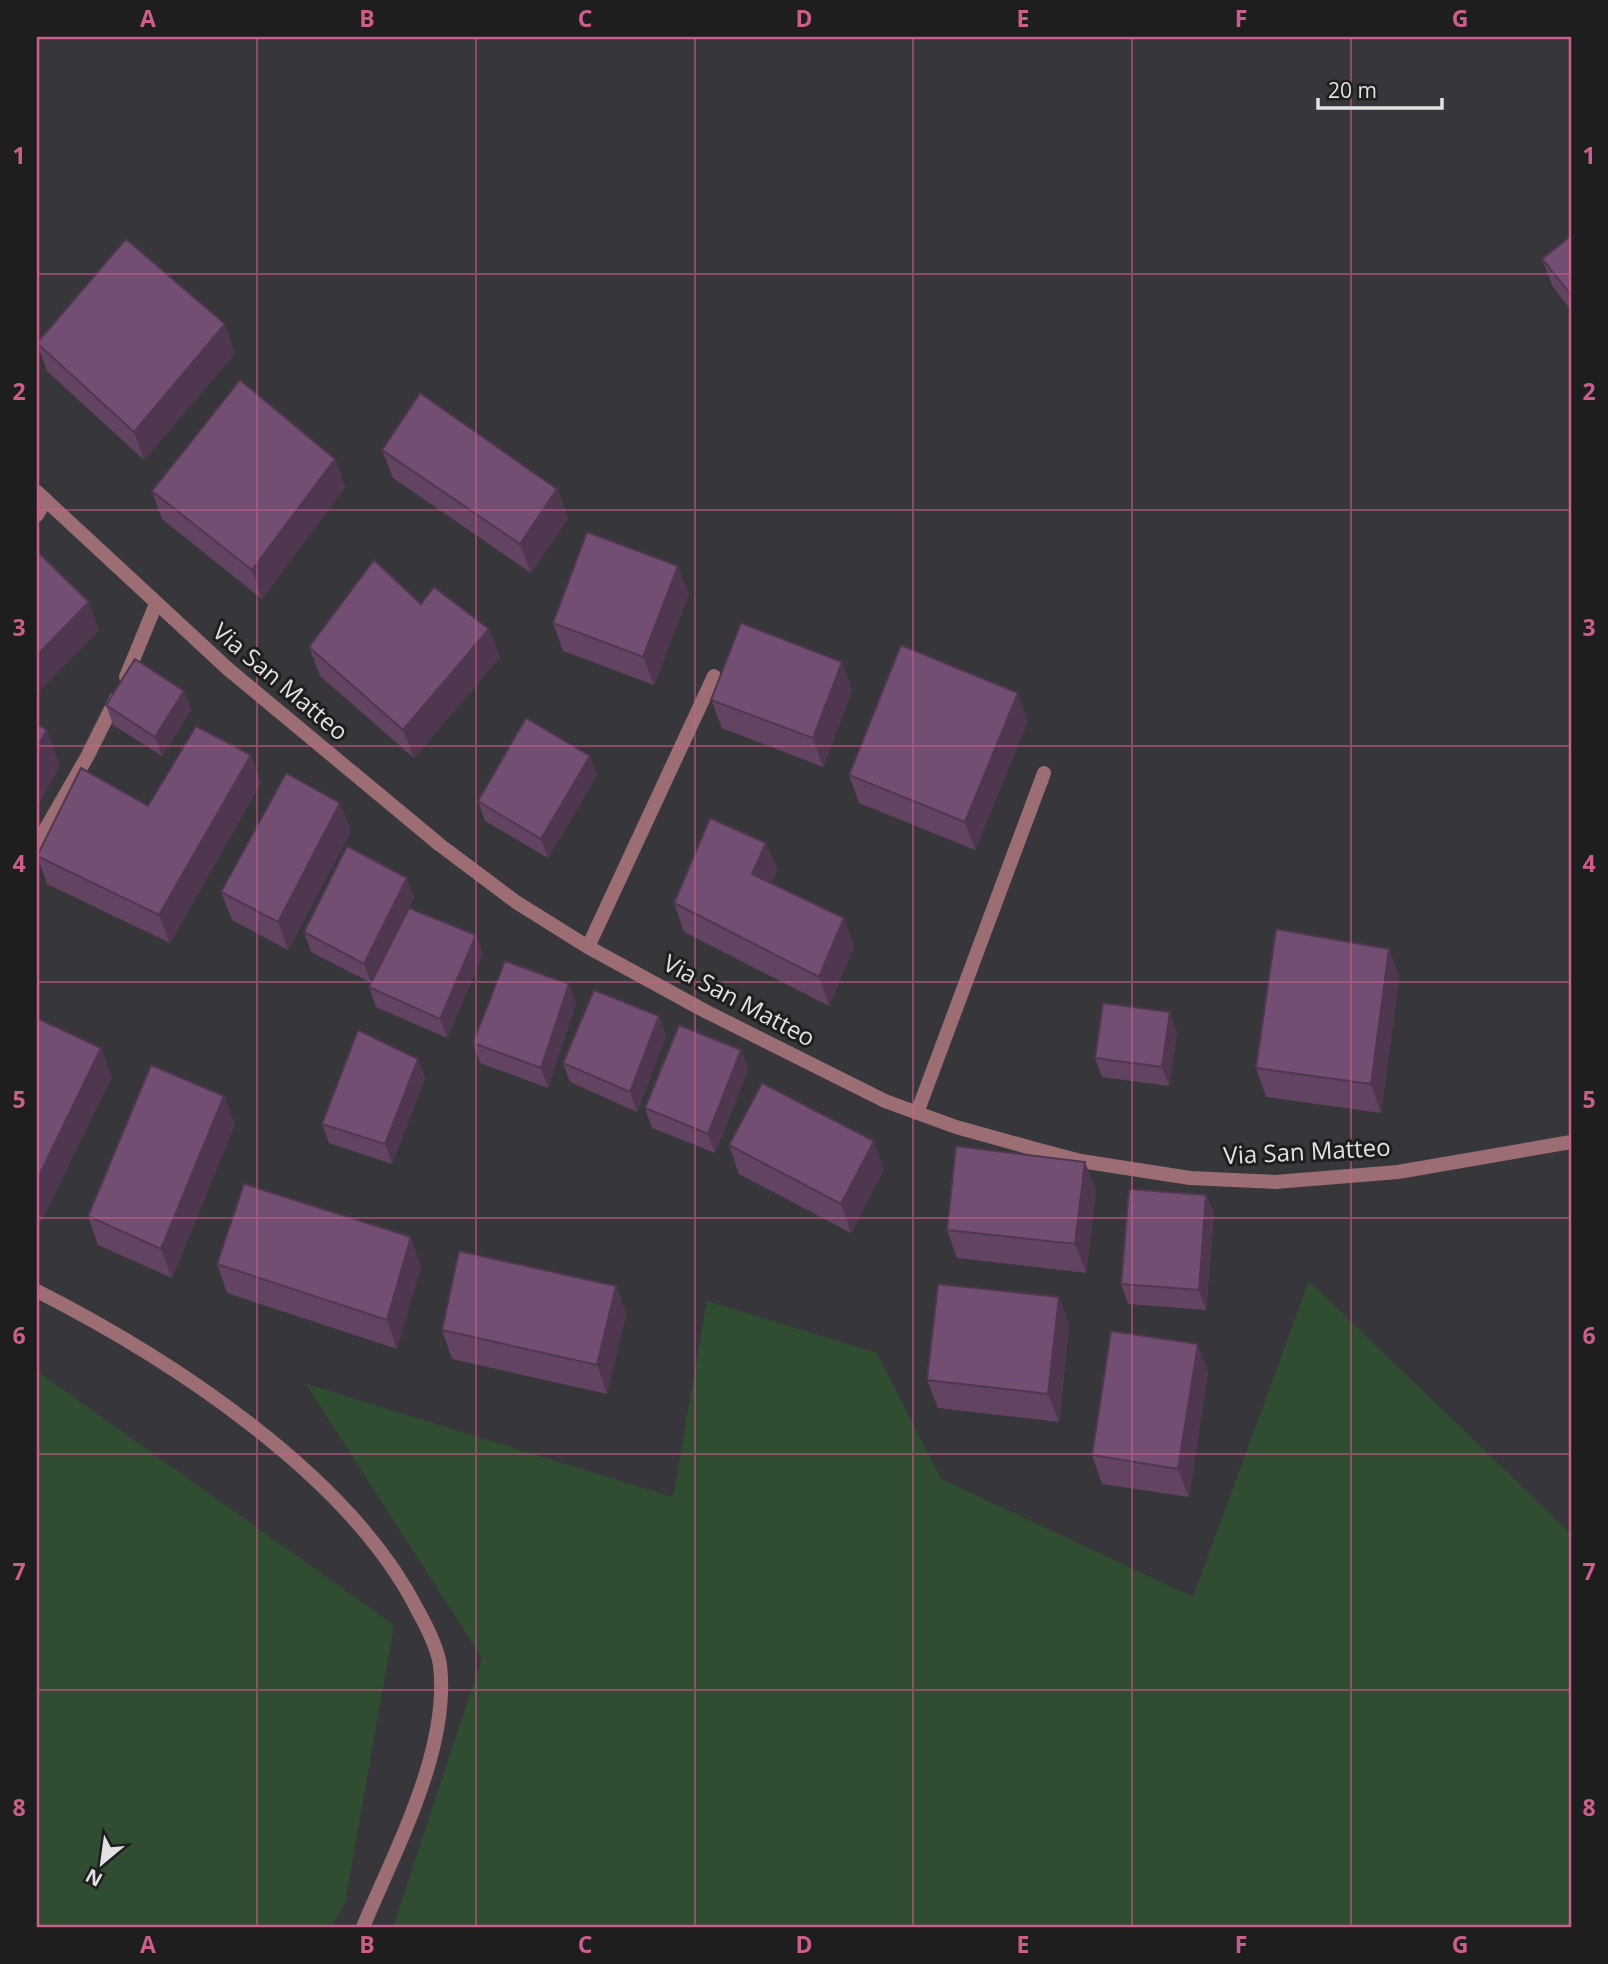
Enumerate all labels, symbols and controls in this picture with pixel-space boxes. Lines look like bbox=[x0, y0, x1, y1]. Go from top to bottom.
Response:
text: A bbox=[140, 2, 156, 34]
text: B bbox=[359, 2, 375, 34]
text: C bbox=[578, 2, 592, 34]
text: D bbox=[795, 2, 813, 34]
text: E bbox=[1017, 2, 1029, 34]
text: F bbox=[1235, 2, 1247, 34]
text: G bbox=[1452, 2, 1468, 34]
scale bar bbox=[1318, 66, 1442, 110]
text: 20 m bbox=[1328, 76, 1377, 104]
text: 1 bbox=[12, 139, 26, 171]
text: 1 bbox=[1582, 139, 1596, 171]
text: 2 bbox=[12, 375, 26, 407]
text: 2 bbox=[1582, 375, 1596, 407]
text: 3 bbox=[12, 611, 26, 643]
text: 3 bbox=[1582, 611, 1596, 643]
street label: Via San Matteo bbox=[206, 614, 356, 747]
text: 4 bbox=[12, 847, 26, 879]
text: 4 bbox=[1582, 847, 1596, 879]
street label: Via San Matteo bbox=[658, 946, 821, 1054]
text: 5 bbox=[12, 1083, 26, 1115]
text: 5 bbox=[1582, 1083, 1596, 1115]
street label: Via San Matteo bbox=[1223, 1130, 1391, 1171]
text: 6 bbox=[12, 1319, 26, 1351]
text: 6 bbox=[1582, 1319, 1596, 1351]
text: 7 bbox=[12, 1555, 26, 1587]
text: 7 bbox=[1582, 1555, 1596, 1587]
text: 8 bbox=[12, 1791, 26, 1823]
text: 8 bbox=[1582, 1791, 1596, 1823]
north arrow bbox=[66, 1828, 136, 1898]
text: N bbox=[81, 1863, 107, 1893]
text: A bbox=[140, 1928, 156, 1960]
text: B bbox=[359, 1928, 375, 1960]
text: C bbox=[578, 1928, 592, 1960]
text: D bbox=[795, 1928, 813, 1960]
text: E bbox=[1017, 1928, 1029, 1960]
text: F bbox=[1235, 1928, 1247, 1960]
text: G bbox=[1452, 1928, 1468, 1960]

